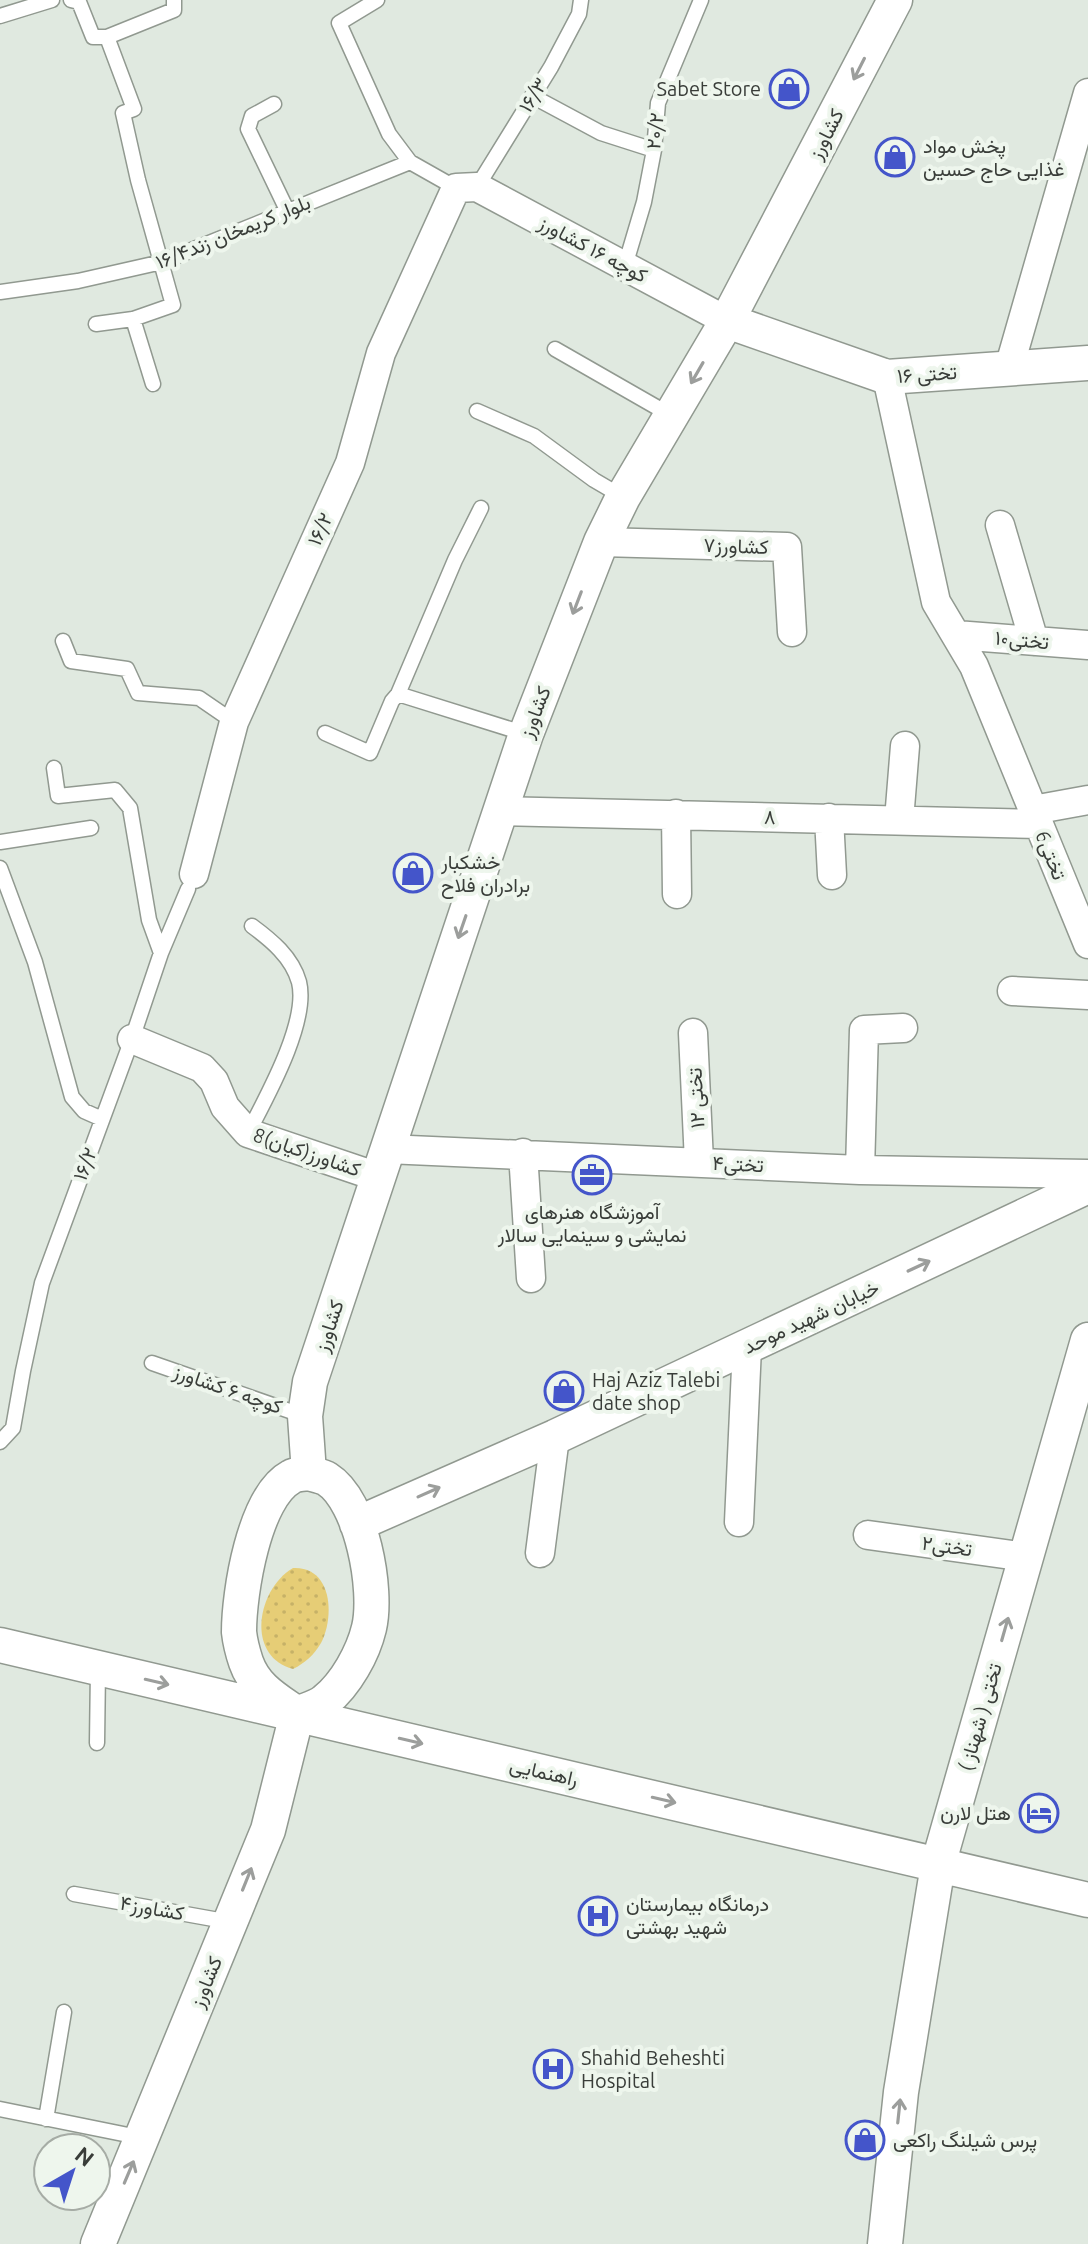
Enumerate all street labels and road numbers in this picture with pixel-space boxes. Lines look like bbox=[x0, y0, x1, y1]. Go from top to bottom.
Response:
street label: ۱۶/۳ bbox=[513, 73, 552, 116]
street label: کشاورز bbox=[803, 105, 850, 165]
street label: ۲۰/۲ bbox=[641, 111, 668, 150]
street label: بلوار کریمخان زند۱۶/۴ bbox=[152, 190, 314, 275]
street label: کوچه ۱۶ کشاورز bbox=[533, 210, 651, 289]
street label: تختی ۱۶ bbox=[896, 360, 958, 388]
street label: ۱۶/۲ bbox=[302, 509, 337, 549]
street label: ۷کشاورز bbox=[703, 533, 769, 560]
street label: تختی۱۰ bbox=[994, 626, 1050, 654]
street label: کشاورز bbox=[514, 683, 557, 742]
street label: ۸ bbox=[764, 805, 776, 828]
street label: 6تختی bbox=[1030, 827, 1072, 883]
street label: ۱۲ تختی bbox=[682, 1067, 710, 1129]
street label: 8کشاورز(کیان) bbox=[250, 1122, 364, 1183]
street label: ۱۶/۲ bbox=[68, 1144, 101, 1184]
street label: تختی۴ bbox=[712, 1151, 764, 1177]
street label: خیابان شهید موحد bbox=[739, 1275, 883, 1360]
street label: کشاورز bbox=[309, 1297, 350, 1356]
street label: کوچه ۶ کشاورز bbox=[169, 1359, 286, 1421]
street label: تختی۲ bbox=[920, 1531, 974, 1561]
street label: تختی ( شهناز ) bbox=[953, 1660, 1008, 1774]
street label: راهنمایی bbox=[507, 1753, 581, 1792]
street label: کشاورز۴ bbox=[118, 1891, 186, 1926]
street label: کشاورز bbox=[185, 1953, 228, 2012]

